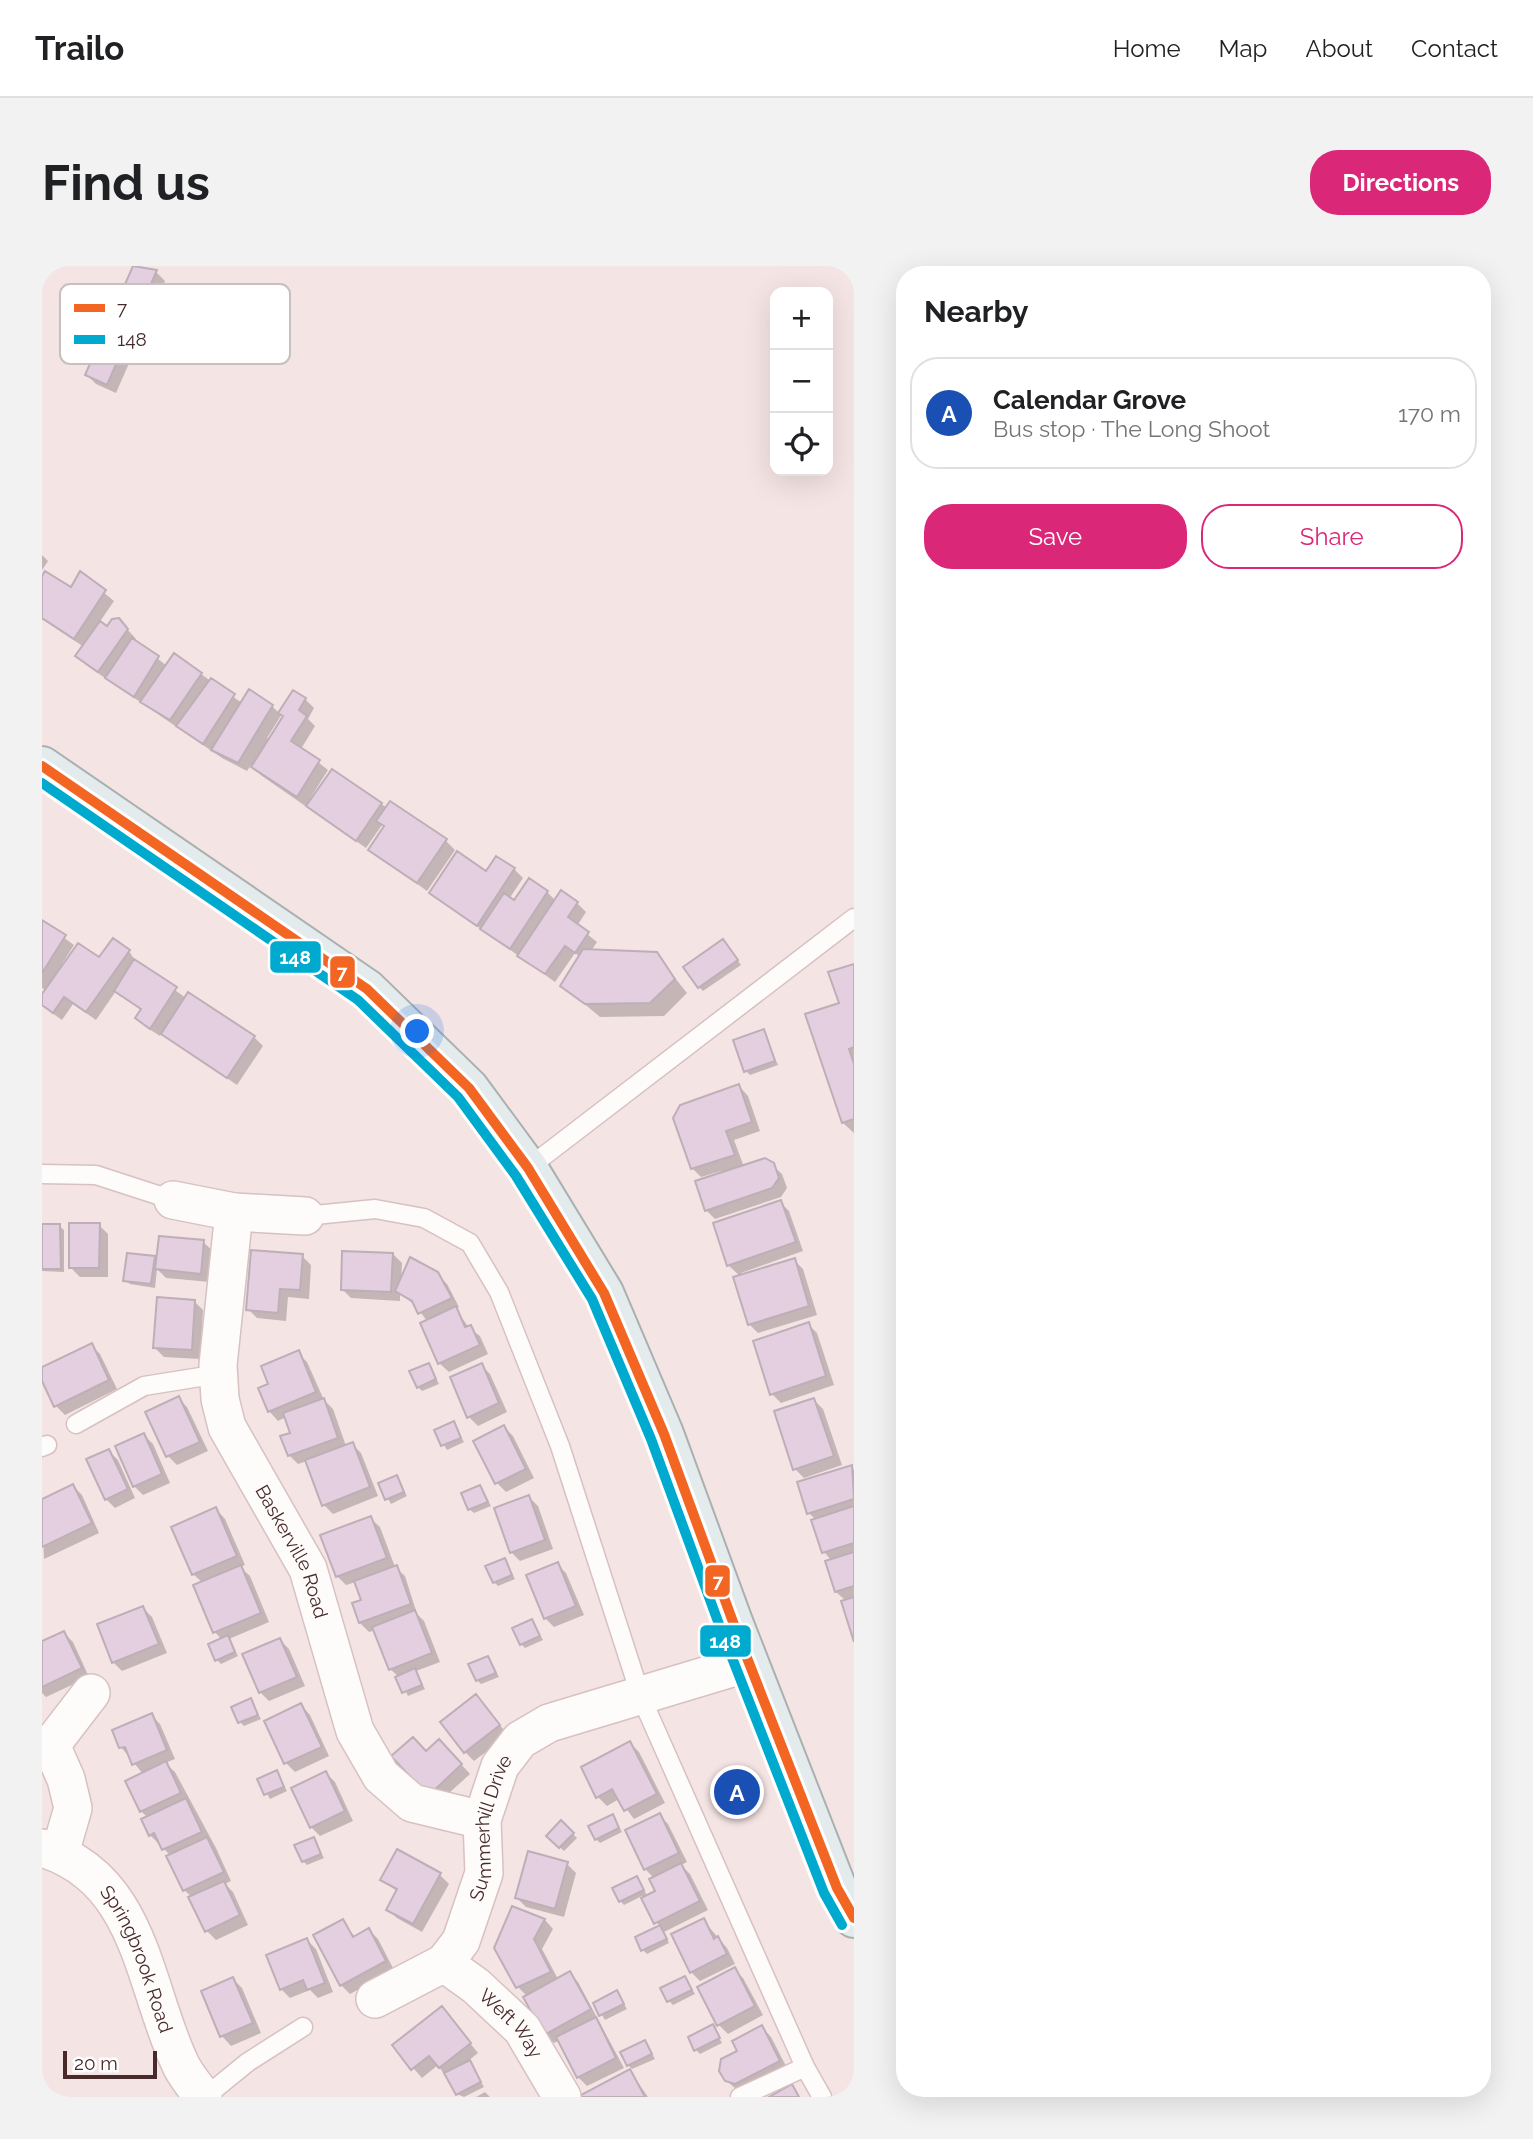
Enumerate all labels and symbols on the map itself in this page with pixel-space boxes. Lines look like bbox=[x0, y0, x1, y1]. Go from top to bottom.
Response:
legend bbox=[60, 284, 290, 364]
text: 7 bbox=[117, 297, 127, 319]
text: 148 bbox=[117, 328, 147, 350]
line badge: 148 bbox=[269, 940, 322, 974]
text: 148 bbox=[279, 946, 311, 968]
line badge: 7 bbox=[329, 955, 356, 989]
text: 7 bbox=[337, 961, 348, 983]
your location bbox=[400, 1014, 434, 1048]
street label: Baskerville Road bbox=[251, 1481, 333, 1621]
line badge: 7 bbox=[704, 1564, 731, 1598]
text: 7 bbox=[713, 1570, 724, 1592]
line badge: 148 bbox=[699, 1624, 752, 1658]
text: 148 bbox=[709, 1630, 741, 1652]
street label: Summerhill Drive bbox=[464, 1750, 516, 1904]
pin: A bbox=[714, 1766, 760, 1818]
street label: Springbrook Road bbox=[96, 1881, 178, 2035]
street label: Weft Way bbox=[475, 1984, 547, 2062]
scale bar bbox=[63, 2048, 158, 2080]

